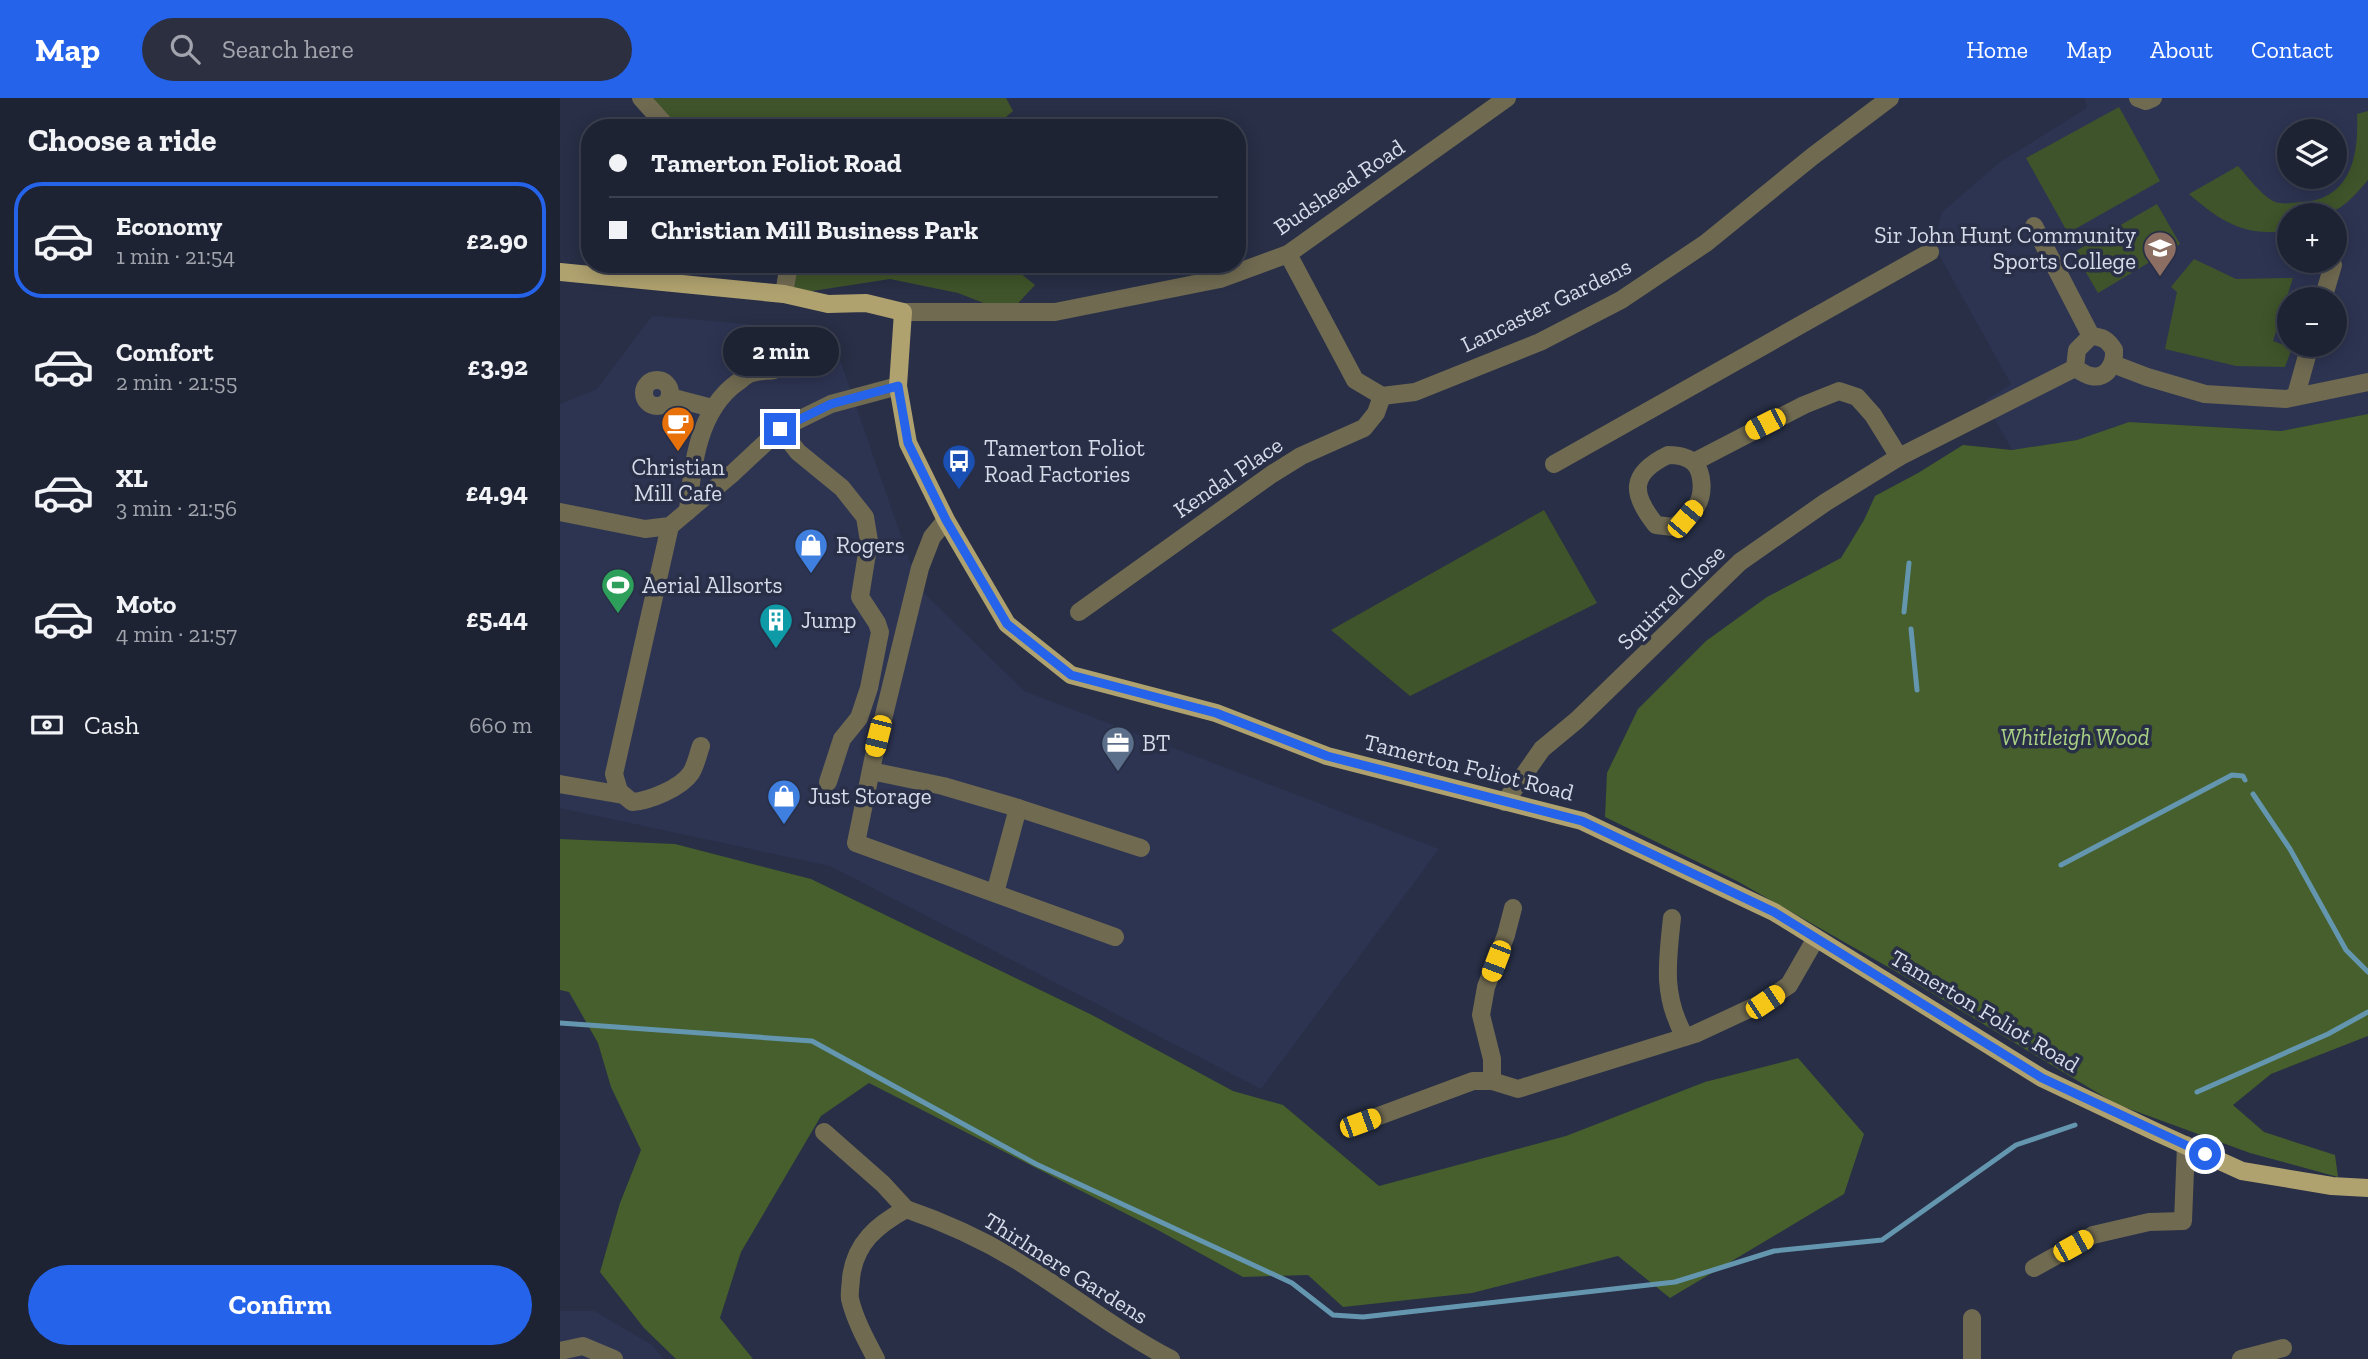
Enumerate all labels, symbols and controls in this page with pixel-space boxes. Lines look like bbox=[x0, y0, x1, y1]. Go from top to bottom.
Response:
search box bbox=[142, 18, 632, 81]
text: Map bbox=[35, 30, 100, 69]
icon: search bbox=[166, 30, 204, 68]
text: Search here bbox=[222, 33, 354, 65]
text: Home bbox=[1966, 35, 2028, 64]
text: Map bbox=[2066, 35, 2112, 64]
text: About bbox=[2150, 35, 2213, 64]
text: Contact bbox=[2251, 35, 2333, 64]
map controls bbox=[2277, 119, 2347, 357]
button: layers bbox=[2277, 119, 2347, 189]
text: Choose a ride bbox=[28, 121, 216, 159]
street label: Budshead Road bbox=[1268, 133, 1410, 241]
text: Tamerton Foliot Road bbox=[651, 147, 902, 179]
button: + bbox=[2277, 203, 2347, 273]
icon: car bbox=[32, 209, 95, 272]
text: Economy bbox=[116, 210, 222, 242]
text: Christian Mill Business Park bbox=[651, 214, 978, 246]
place label: Sir John Hunt Community Sports College bbox=[1874, 221, 2136, 275]
text: £2.90 bbox=[466, 224, 528, 256]
school or university icon: Sir John Hunt Community Sports College bbox=[2141, 229, 2179, 278]
text: 1 min · 21:54 bbox=[116, 242, 235, 270]
street label: Lancaster Gardens bbox=[1456, 252, 1636, 358]
button: − bbox=[2277, 287, 2347, 357]
callout: 2 min bbox=[722, 328, 838, 376]
icon: car bbox=[32, 335, 95, 398]
text: Comfort bbox=[116, 336, 213, 368]
text: 2 min bbox=[752, 337, 810, 365]
text: £3.92 bbox=[467, 350, 528, 382]
text: 2 min · 21:55 bbox=[116, 368, 237, 396]
cafe icon: Christian Mill Cafe bbox=[659, 404, 697, 453]
car bbox=[1742, 405, 1789, 443]
route end bbox=[764, 413, 796, 445]
street label: Kendal Place bbox=[1168, 430, 1288, 524]
place label: Tamerton Foliot Road Factories bbox=[984, 434, 1145, 488]
bus stop icon: Tamerton Foliot Road Factories bbox=[940, 442, 978, 491]
place label: Christian Mill Cafe bbox=[631, 453, 725, 507]
icon: car bbox=[32, 461, 95, 524]
text: XL bbox=[116, 462, 148, 494]
text: £4.94 bbox=[466, 476, 528, 508]
text: 3 min · 21:56 bbox=[116, 494, 237, 522]
car bbox=[1664, 496, 1707, 542]
shop icon: Rogers bbox=[792, 526, 830, 575]
place label: Rogers bbox=[836, 531, 905, 559]
street label: Squirrel Close bbox=[1611, 539, 1731, 655]
sports icon: Aerial Allsorts bbox=[599, 566, 637, 615]
place label: Aerial Allsorts bbox=[642, 571, 783, 599]
icon: car bbox=[32, 587, 95, 650]
text: Moto bbox=[116, 588, 176, 620]
building icon: Jump bbox=[757, 601, 795, 650]
text: £5.44 bbox=[466, 602, 528, 634]
place label: Jump bbox=[801, 606, 856, 634]
text: 4 min · 21:57 bbox=[116, 620, 237, 648]
icon: cash bbox=[28, 706, 66, 744]
text: Cash bbox=[84, 709, 139, 741]
text: 660 m bbox=[469, 711, 532, 739]
car bbox=[863, 713, 894, 759]
park label: Whitleigh Wood bbox=[2000, 723, 2150, 751]
office icon: BT bbox=[1099, 724, 1137, 773]
street label: Tamerton Foliot Road bbox=[1361, 727, 1577, 807]
place label: BT bbox=[1142, 729, 1170, 757]
shop icon: Just Storage bbox=[765, 777, 803, 826]
place label: Just Storage bbox=[808, 782, 932, 810]
car bbox=[1479, 938, 1514, 984]
street label: Tamerton Foliot Road bbox=[1885, 944, 2085, 1079]
car bbox=[1742, 982, 1789, 1022]
car bbox=[1337, 1106, 1384, 1140]
route start bbox=[2189, 1138, 2221, 1170]
street label: Thirlmere Gardens bbox=[978, 1206, 1154, 1330]
car bbox=[2050, 1227, 2097, 1265]
button: Confirm bbox=[28, 1265, 532, 1345]

